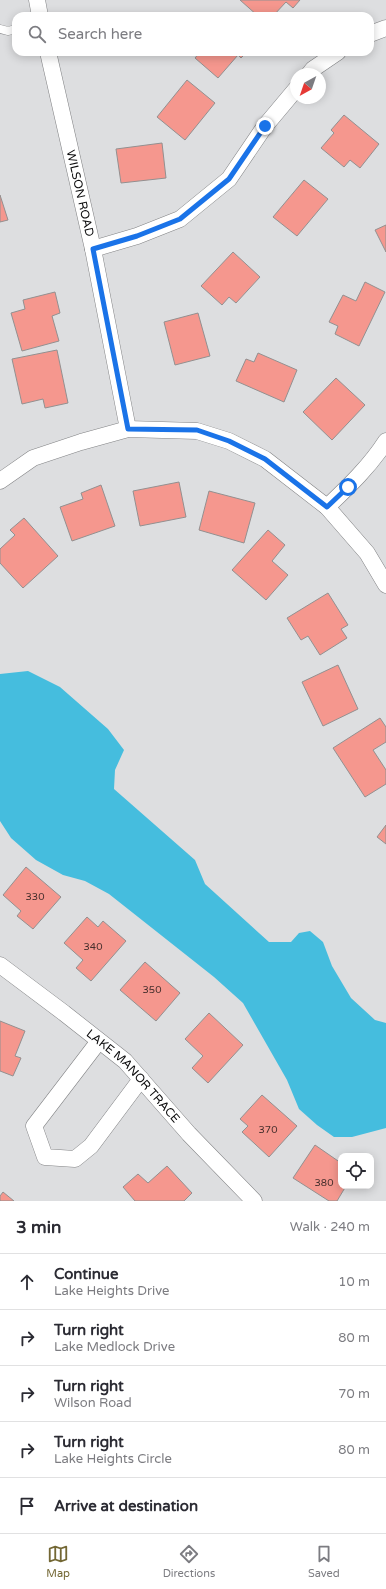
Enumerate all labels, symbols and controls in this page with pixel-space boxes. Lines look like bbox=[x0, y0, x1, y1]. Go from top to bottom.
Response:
search box bbox=[12, 12, 374, 56]
icon: search bbox=[26, 23, 48, 45]
text: Search here bbox=[58, 25, 142, 43]
north arrow bbox=[290, 68, 326, 104]
route end bbox=[256, 117, 274, 135]
street label: WILSON ROAD bbox=[64, 149, 97, 238]
route start bbox=[339, 478, 357, 496]
house number: 330 bbox=[26, 891, 44, 903]
house number: 340 bbox=[84, 941, 102, 953]
house number: 350 bbox=[143, 984, 161, 996]
street label: LAKE MANOR TRACE bbox=[84, 1026, 183, 1126]
house number: 370 bbox=[259, 1124, 277, 1136]
map controls bbox=[338, 1153, 374, 1189]
button: locate bbox=[338, 1153, 374, 1189]
house number: 380 bbox=[315, 1177, 333, 1189]
text: 3 min bbox=[16, 1217, 61, 1238]
text: Walk · 240 m bbox=[290, 1219, 370, 1235]
text: Continue bbox=[54, 1265, 118, 1283]
icon: ahead bbox=[16, 1271, 38, 1293]
text: 10 m bbox=[338, 1274, 370, 1290]
text: Lake Heights Drive bbox=[54, 1283, 169, 1299]
text: Turn right bbox=[54, 1321, 124, 1339]
icon: right bbox=[16, 1327, 38, 1349]
text: 80 m bbox=[338, 1330, 370, 1346]
text: Lake Medlock Drive bbox=[54, 1339, 175, 1355]
text: Turn right bbox=[54, 1377, 124, 1395]
icon: right bbox=[16, 1383, 38, 1405]
text: 70 m bbox=[338, 1386, 370, 1402]
text: Wilson Road bbox=[54, 1395, 132, 1411]
text: Turn right bbox=[54, 1433, 124, 1451]
icon: right bbox=[16, 1439, 38, 1461]
text: 80 m bbox=[338, 1442, 370, 1458]
text: Lake Heights Circle bbox=[54, 1451, 172, 1467]
icon: arrive bbox=[16, 1495, 38, 1517]
text: Arrive at destination bbox=[54, 1497, 198, 1515]
tab: Map bbox=[46, 1543, 70, 1580]
tab: Directions bbox=[163, 1543, 215, 1580]
tab: Saved bbox=[308, 1543, 340, 1580]

